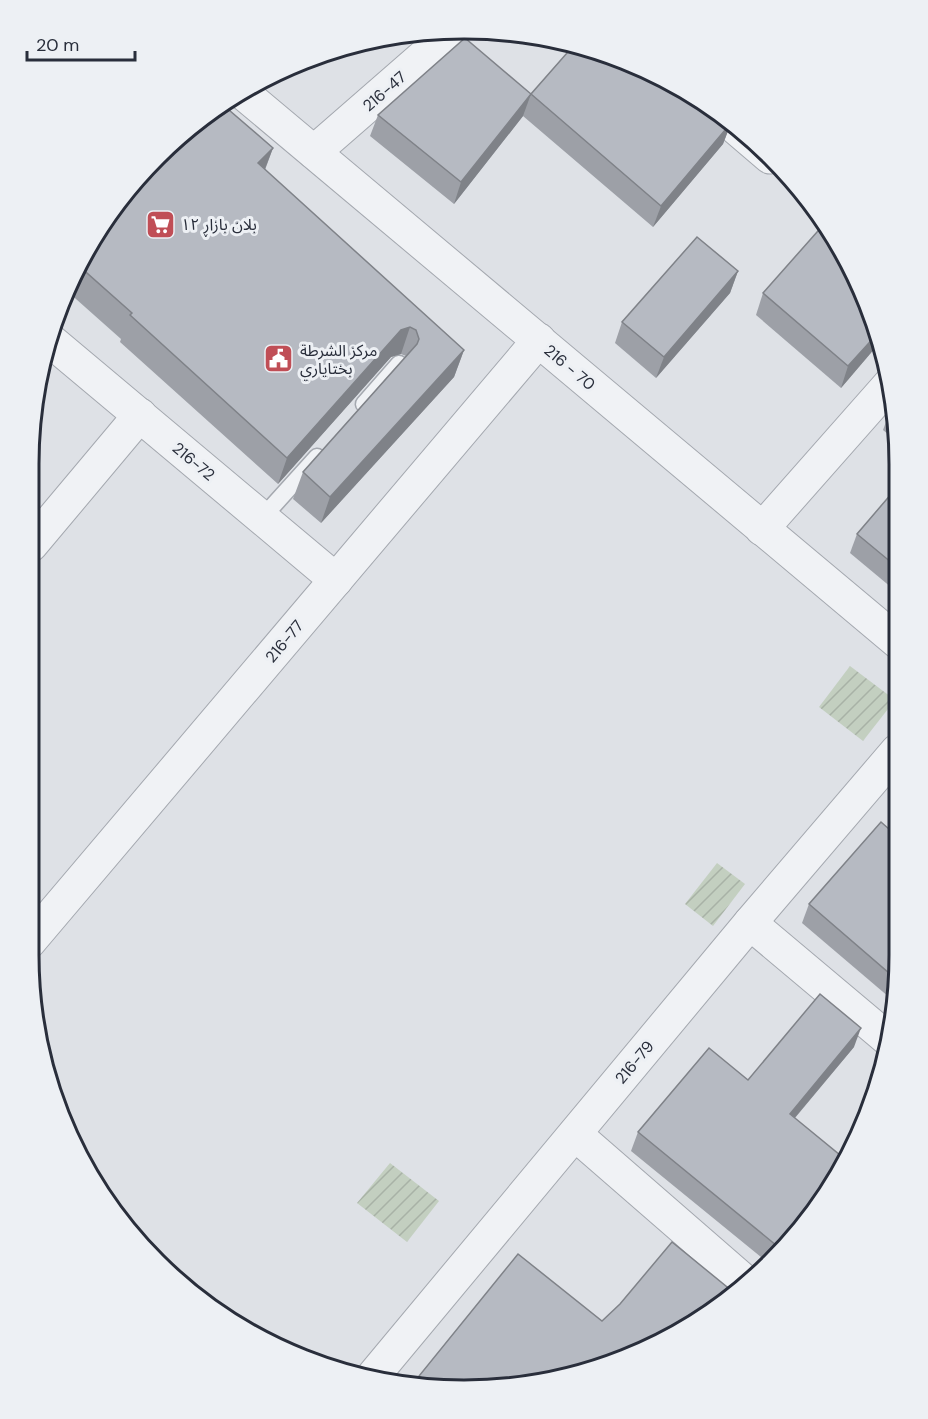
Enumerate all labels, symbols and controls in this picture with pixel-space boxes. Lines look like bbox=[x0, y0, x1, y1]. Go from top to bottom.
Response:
scale bar bbox=[27, 24, 135, 62]
text: 20 m bbox=[36, 33, 79, 57]
street label: 216-47 bbox=[358, 67, 411, 116]
supermarket icon: بلان بازاڕ ١٢ bbox=[144, 208, 176, 240]
place label: بلان بازاڕ ١٢ bbox=[181, 214, 257, 238]
place label: مركز الشرطة بختاياري bbox=[300, 340, 377, 381]
street label: 216 - 70 bbox=[540, 340, 600, 395]
public building icon: مركز الشرطة بختاياري bbox=[263, 343, 295, 375]
street label: 216-72 bbox=[168, 437, 219, 485]
street label: 216-77 bbox=[261, 616, 308, 667]
street label: 216-79 bbox=[610, 1036, 659, 1088]

